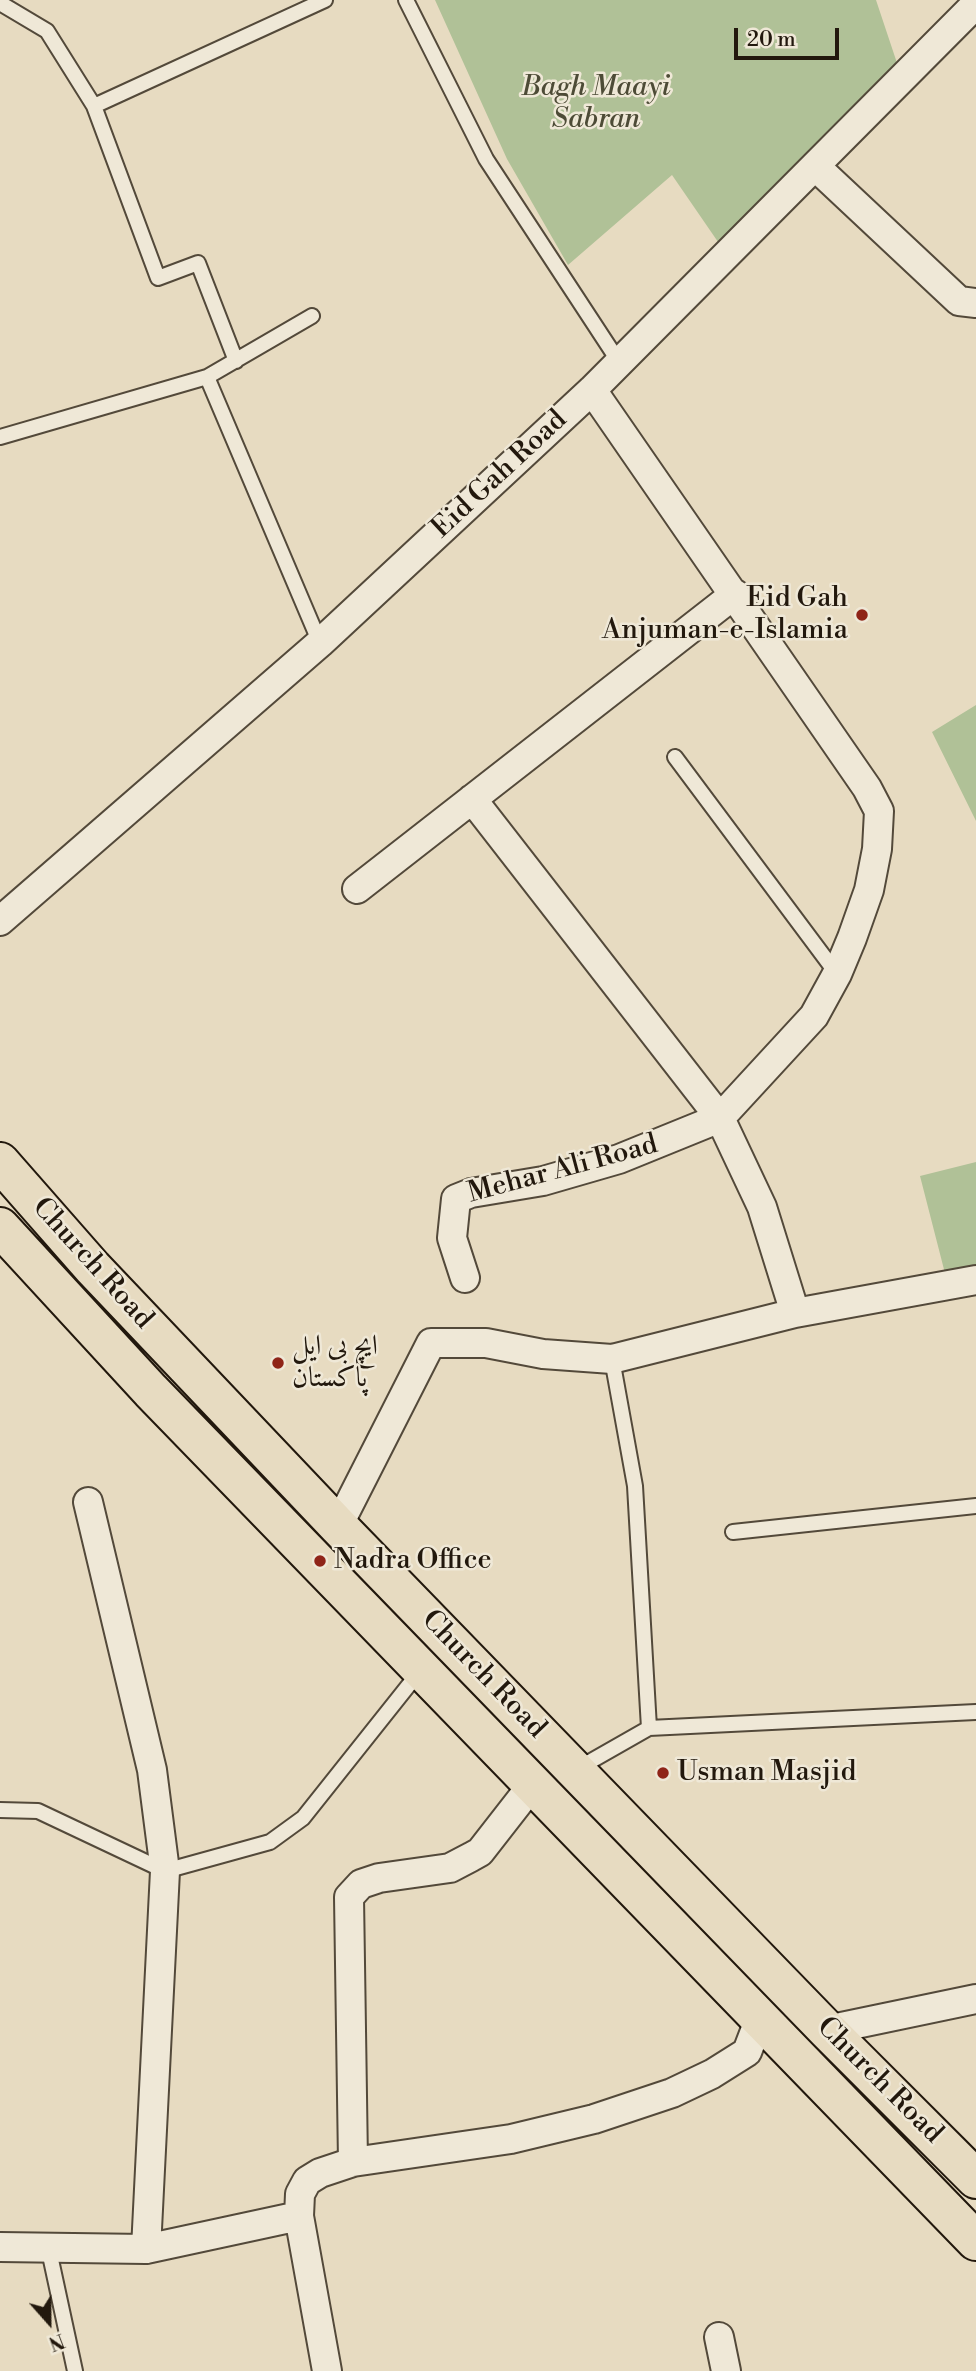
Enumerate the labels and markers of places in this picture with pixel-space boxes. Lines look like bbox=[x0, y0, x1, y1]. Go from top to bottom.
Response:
place label: Eid Gah Anjuman-e-Islamia bbox=[602, 582, 848, 648]
marker: Eid Gah Anjuman-e-Islamia bbox=[854, 607, 870, 623]
place label: ایچ بی ایل پاکستان bbox=[292, 1330, 378, 1396]
marker: ایچ بی ایل پاکستان bbox=[270, 1355, 286, 1371]
place label: Nadra Office bbox=[334, 1544, 492, 1578]
marker: Nadra Office bbox=[312, 1553, 328, 1569]
place label: Usman Masjid bbox=[677, 1756, 856, 1790]
marker: Usman Masjid bbox=[655, 1765, 671, 1781]

